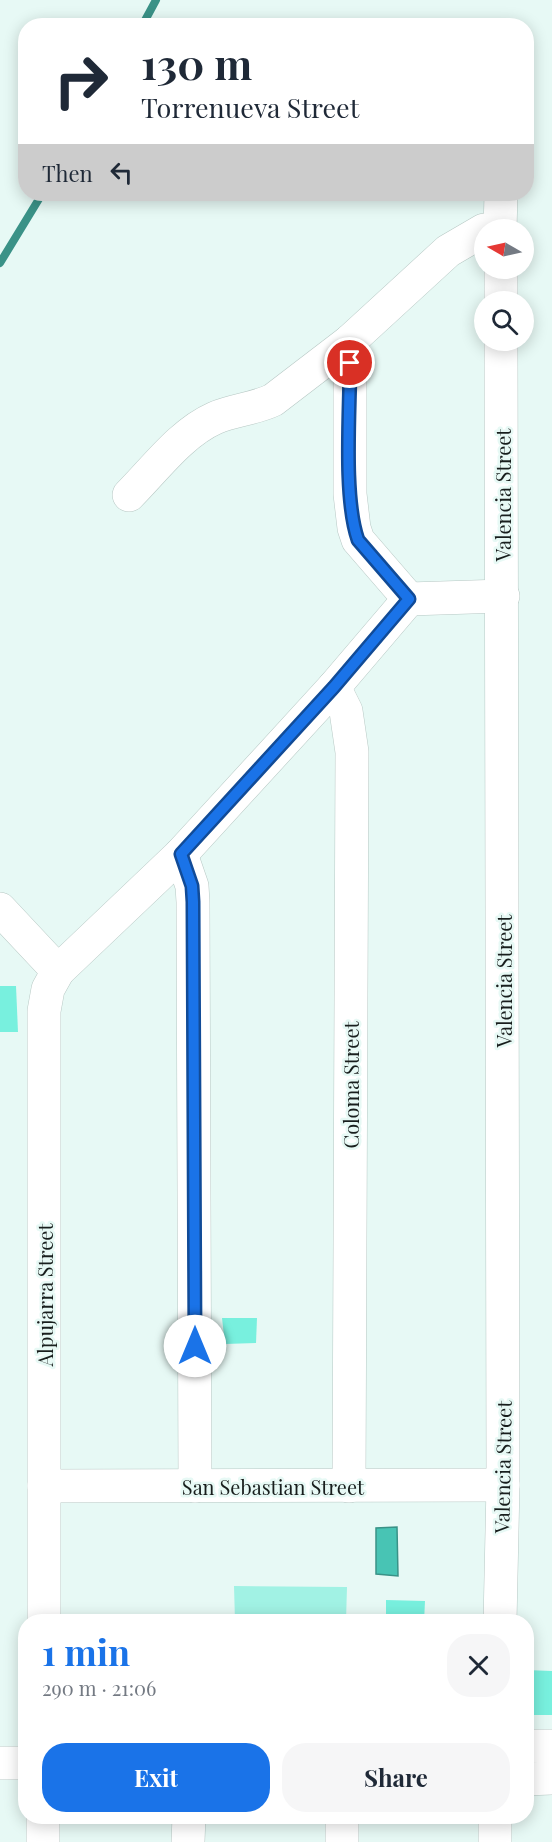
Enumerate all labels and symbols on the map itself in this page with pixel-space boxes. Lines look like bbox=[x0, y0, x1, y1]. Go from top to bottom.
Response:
north arrow bbox=[474, 219, 534, 279]
pin bbox=[324, 337, 375, 388]
street label: Valencia Street bbox=[489, 428, 516, 562]
street label: Valencia Street bbox=[490, 914, 517, 1048]
street label: Coloma Street bbox=[337, 1021, 364, 1149]
street label: Alpujarra Street bbox=[31, 1223, 58, 1368]
position arrow bbox=[163, 1314, 227, 1378]
street label: Valencia Street bbox=[487, 1399, 517, 1535]
street label: San Sebastian Street bbox=[182, 1473, 365, 1500]

